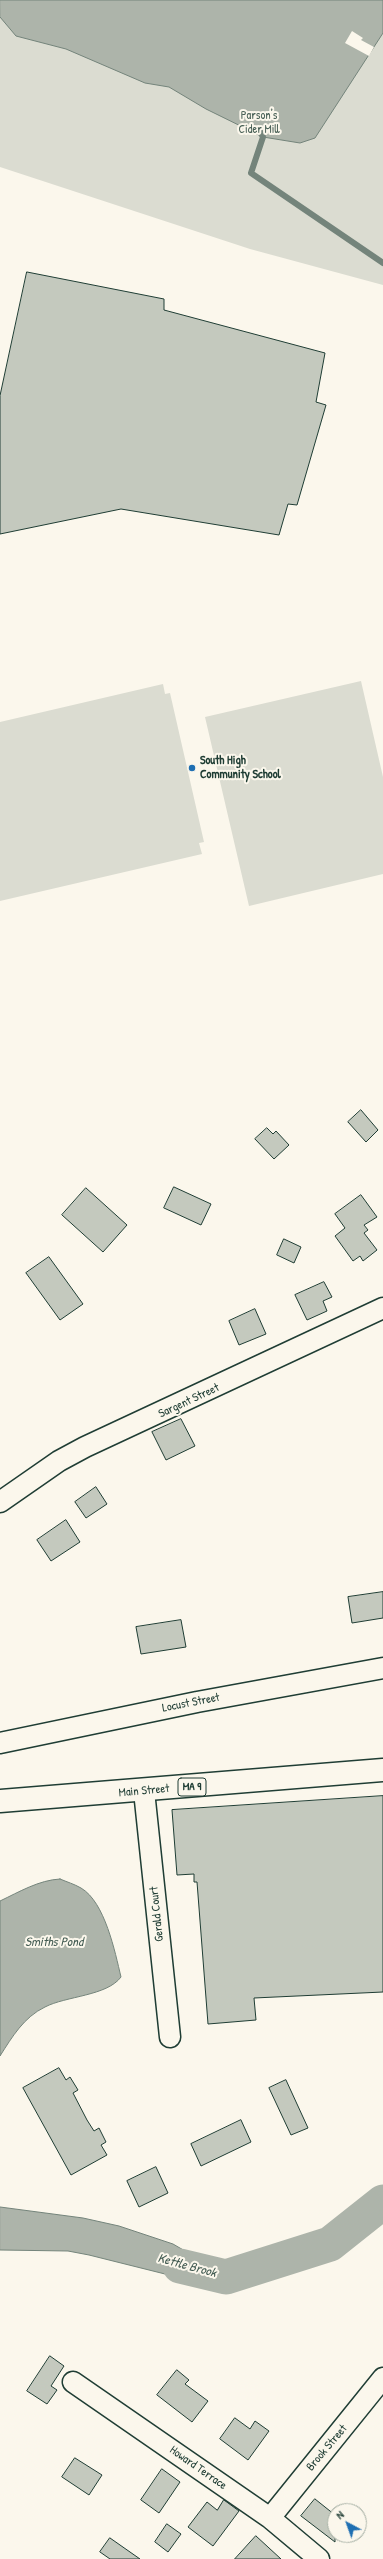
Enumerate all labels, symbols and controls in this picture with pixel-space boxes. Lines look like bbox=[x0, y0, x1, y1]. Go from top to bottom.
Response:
park label: Parson's Cider Mill bbox=[238, 109, 280, 137]
place label: South High Community School bbox=[200, 754, 281, 782]
marker: South High Community School bbox=[187, 763, 197, 773]
street label: Sargent Street bbox=[156, 1381, 222, 1421]
street label: Locust Street bbox=[161, 1690, 221, 1716]
road number: MA 9 bbox=[178, 1778, 206, 1796]
street label: Main Street bbox=[118, 1782, 170, 1800]
street label: Gerald Court bbox=[147, 1886, 167, 1942]
water label: Smiths Pond bbox=[25, 1935, 83, 1951]
water label: Kettle Brook bbox=[156, 2251, 218, 2281]
street label: Brook Street bbox=[303, 2422, 351, 2474]
street label: Howard Terrace bbox=[167, 2443, 229, 2493]
north arrow bbox=[327, 2503, 367, 2543]
text: N bbox=[333, 2507, 347, 2522]

